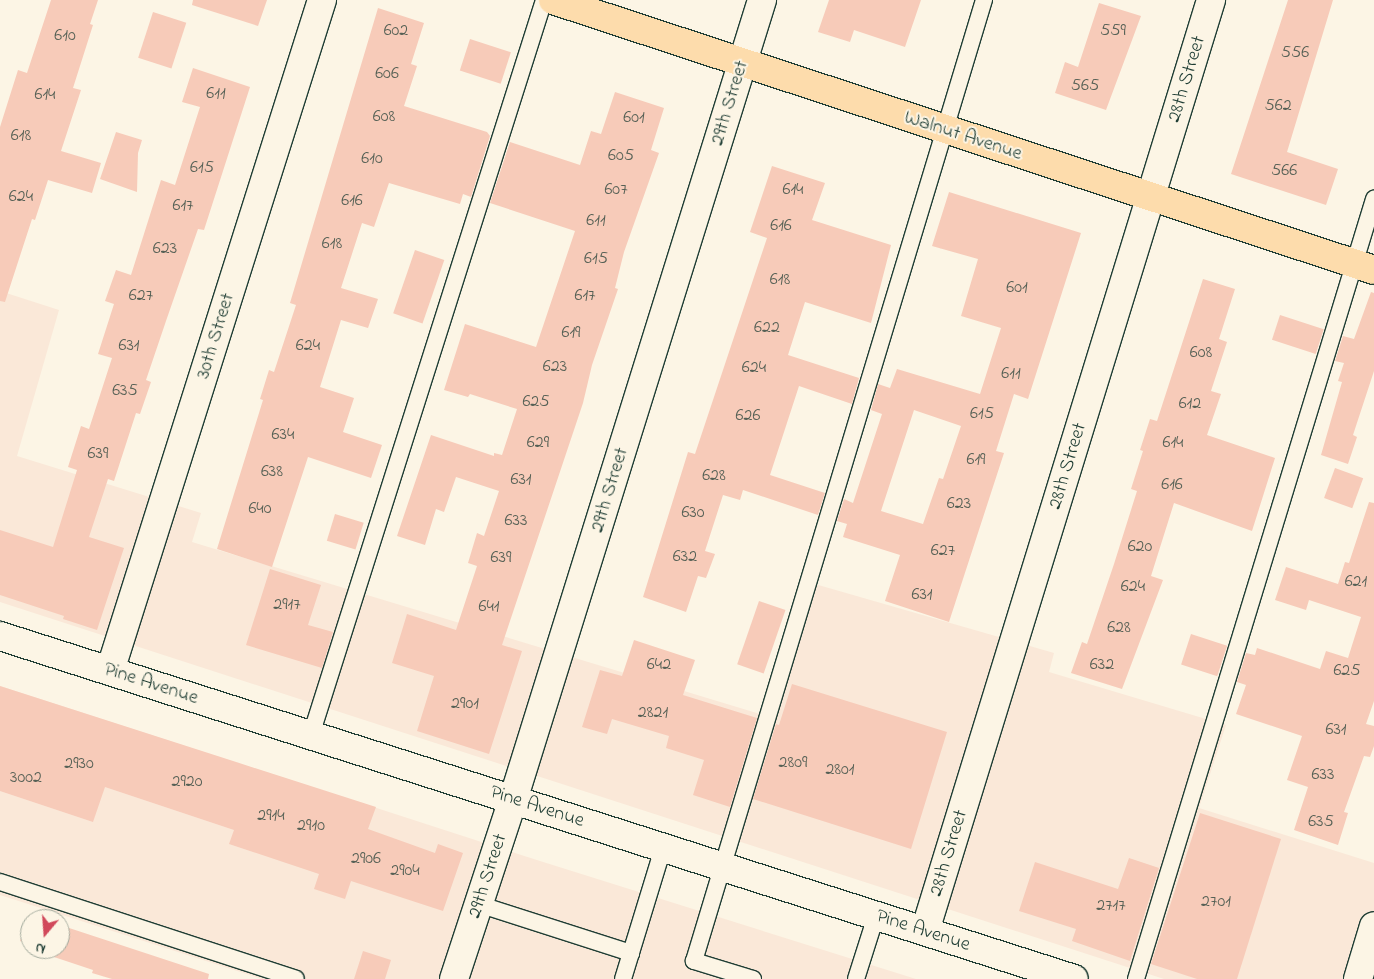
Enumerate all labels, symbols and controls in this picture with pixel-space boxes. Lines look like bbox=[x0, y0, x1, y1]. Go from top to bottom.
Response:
house number: 602 bbox=[384, 20, 408, 42]
house number: 559 bbox=[1100, 20, 1126, 42]
house number: 610 bbox=[54, 25, 76, 47]
street label: 28th Street bbox=[1163, 33, 1211, 125]
house number: 556 bbox=[1281, 42, 1309, 64]
street label: 29th Street bbox=[706, 58, 754, 148]
house number: 606 bbox=[375, 63, 399, 85]
house number: 565 bbox=[1071, 75, 1099, 97]
house number: 611 bbox=[206, 83, 226, 105]
house number: 614 bbox=[34, 84, 56, 106]
house number: 562 bbox=[1264, 95, 1292, 117]
house number: 608 bbox=[373, 106, 395, 128]
street label: Walnut Avenue bbox=[901, 106, 1025, 166]
house number: 601 bbox=[623, 107, 645, 129]
house number: 618 bbox=[11, 125, 31, 147]
house number: 605 bbox=[608, 145, 634, 167]
house number: 610 bbox=[361, 148, 383, 170]
house number: 615 bbox=[190, 157, 214, 179]
house number: 566 bbox=[1271, 160, 1297, 182]
house number: 607 bbox=[604, 179, 628, 201]
house number: 614 bbox=[782, 179, 804, 201]
house number: 624 bbox=[9, 186, 33, 208]
house number: 616 bbox=[341, 190, 363, 212]
house number: 617 bbox=[172, 195, 194, 217]
house number: 611 bbox=[586, 210, 606, 232]
house number: 616 bbox=[770, 215, 792, 237]
house number: 618 bbox=[322, 233, 342, 255]
house number: 623 bbox=[153, 238, 177, 260]
house number: 615 bbox=[584, 248, 608, 270]
house number: 618 bbox=[770, 269, 790, 291]
house number: 601 bbox=[1006, 277, 1028, 299]
house number: 627 bbox=[129, 285, 153, 307]
house number: 617 bbox=[574, 285, 596, 307]
street label: 30th Street bbox=[192, 290, 240, 382]
house number: 622 bbox=[754, 317, 780, 339]
house number: 619 bbox=[561, 322, 581, 344]
house number: 631 bbox=[118, 335, 140, 357]
house number: 624 bbox=[296, 335, 320, 357]
house number: 608 bbox=[1190, 342, 1212, 364]
house number: 623 bbox=[543, 356, 567, 378]
house number: 624 bbox=[742, 357, 766, 379]
house number: 611 bbox=[1001, 363, 1021, 385]
house number: 635 bbox=[112, 380, 138, 402]
house number: 625 bbox=[522, 391, 550, 413]
house number: 612 bbox=[1179, 393, 1201, 415]
house number: 615 bbox=[970, 403, 994, 425]
house number: 626 bbox=[736, 405, 760, 427]
street label: 28th Street bbox=[1044, 420, 1092, 512]
house number: 634 bbox=[272, 424, 294, 446]
house number: 629 bbox=[527, 432, 549, 454]
house number: 614 bbox=[1162, 432, 1184, 454]
house number: 639 bbox=[88, 443, 108, 465]
street label: 29th Street bbox=[586, 445, 634, 535]
house number: 619 bbox=[966, 449, 986, 471]
house number: 638 bbox=[261, 461, 283, 483]
house number: 628 bbox=[702, 465, 726, 487]
house number: 631 bbox=[510, 469, 532, 491]
house number: 616 bbox=[1161, 474, 1183, 496]
house number: 623 bbox=[947, 493, 971, 515]
house number: 640 bbox=[248, 498, 272, 520]
house number: 630 bbox=[681, 502, 705, 524]
house number: 633 bbox=[505, 510, 527, 532]
house number: 620 bbox=[1128, 536, 1152, 558]
house number: 627 bbox=[931, 540, 955, 562]
house number: 632 bbox=[673, 546, 697, 568]
house number: 639 bbox=[491, 547, 511, 569]
house number: 621 bbox=[1345, 571, 1367, 593]
house number: 624 bbox=[1121, 576, 1145, 598]
house number: 631 bbox=[911, 584, 933, 606]
house number: 2917 bbox=[273, 594, 301, 616]
house number: 641 bbox=[478, 596, 500, 618]
house number: 628 bbox=[1107, 617, 1131, 639]
house number: 642 bbox=[647, 654, 671, 676]
house number: 632 bbox=[1090, 654, 1114, 676]
street label: Pine Avenue bbox=[101, 658, 201, 710]
house number: 625 bbox=[1333, 660, 1361, 682]
house number: 2901 bbox=[451, 693, 479, 715]
house number: 2821 bbox=[638, 702, 668, 724]
house number: 631 bbox=[1325, 719, 1347, 741]
house number: 2809 bbox=[779, 752, 807, 774]
house number: 2930 bbox=[64, 753, 94, 775]
house number: 2801 bbox=[825, 759, 855, 781]
house number: 633 bbox=[1312, 764, 1334, 786]
house number: 3002 bbox=[10, 767, 42, 789]
house number: 2920 bbox=[171, 771, 203, 793]
street label: Pine Avenue bbox=[487, 781, 587, 833]
house number: 2914 bbox=[257, 805, 285, 827]
street label: 28th Street bbox=[925, 807, 973, 899]
house number: 635 bbox=[1308, 811, 1334, 833]
house number: 2910 bbox=[297, 815, 325, 837]
street label: 29th Street bbox=[463, 831, 513, 921]
house number: 2906 bbox=[351, 848, 381, 870]
house number: 2904 bbox=[390, 860, 420, 882]
house number: 2701 bbox=[1201, 891, 1231, 913]
house number: 2717 bbox=[1096, 895, 1126, 917]
street label: Pine Avenue bbox=[873, 905, 973, 957]
north arrow bbox=[20, 909, 70, 959]
text: N bbox=[33, 936, 48, 959]

